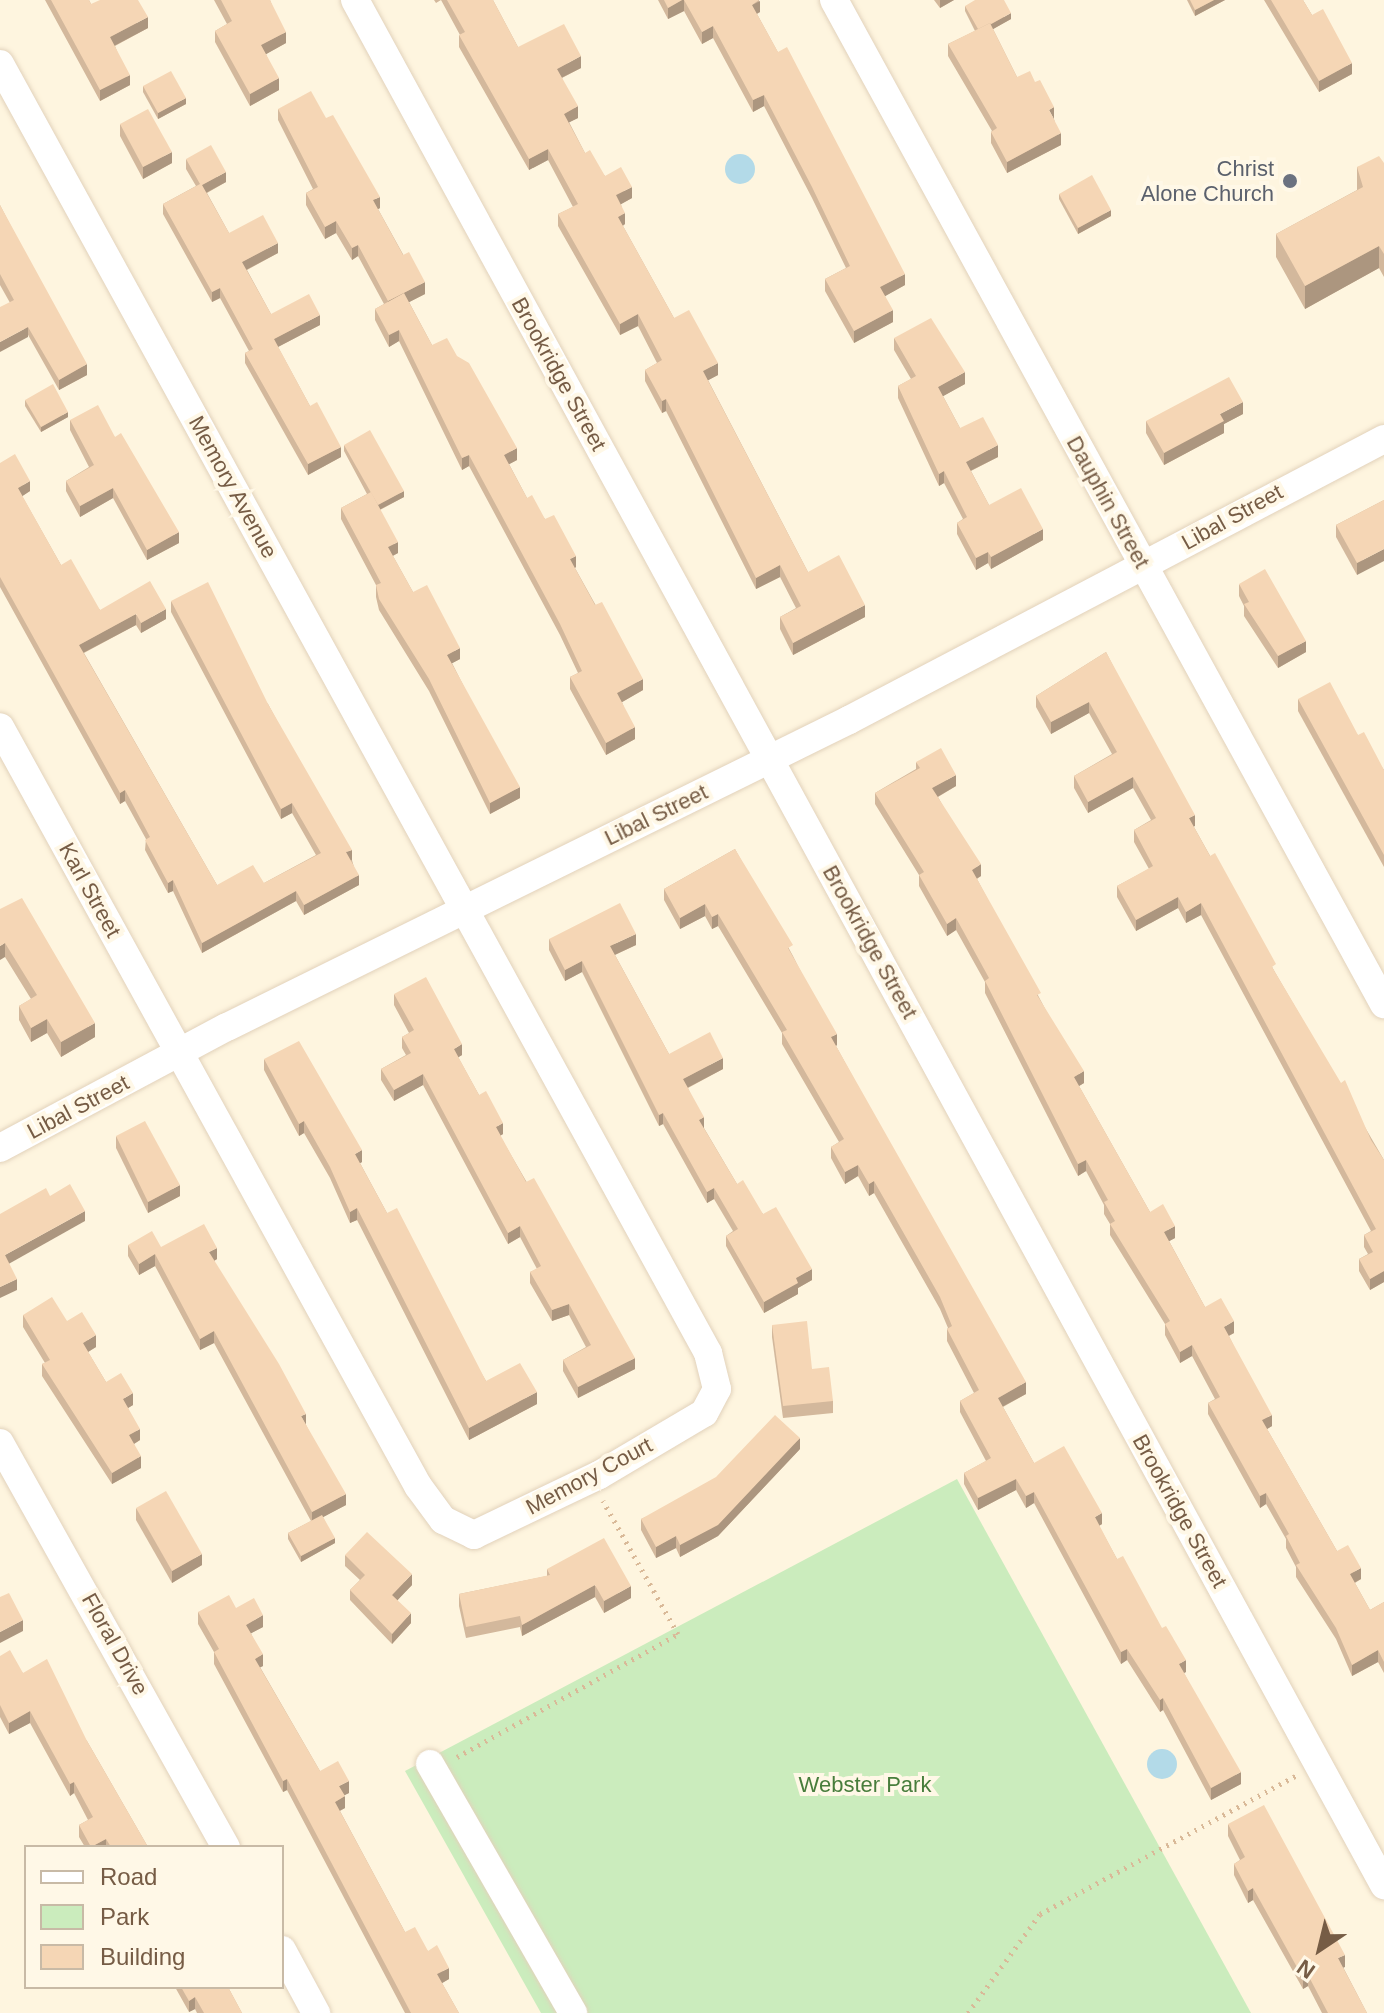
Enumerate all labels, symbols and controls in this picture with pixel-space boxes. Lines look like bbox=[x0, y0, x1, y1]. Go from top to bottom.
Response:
place label: Christ Alone Church bbox=[1141, 155, 1274, 206]
marker: Christ Alone Church bbox=[1281, 172, 1299, 190]
street label: Brookridge Street bbox=[506, 293, 612, 455]
street label: Memory Avenue bbox=[183, 411, 283, 563]
street label: Dauphin Street bbox=[1061, 431, 1155, 573]
street label: Libal Street bbox=[1177, 478, 1287, 556]
street label: Libal Street bbox=[600, 779, 712, 851]
street label: Karl Street bbox=[53, 838, 127, 942]
street label: Brookridge Street bbox=[817, 861, 923, 1023]
street label: Libal Street bbox=[23, 1069, 133, 1145]
street label: Brookridge Street bbox=[1127, 1430, 1233, 1592]
street label: Memory Court bbox=[521, 1432, 657, 1520]
street label: Floral Drive bbox=[76, 1588, 154, 1700]
park label: Webster Park bbox=[799, 1772, 931, 1798]
legend bbox=[24, 1845, 284, 1989]
text: Road bbox=[100, 1863, 157, 1890]
text: Park bbox=[100, 1903, 149, 1930]
north arrow bbox=[1280, 1909, 1360, 1989]
text: Building bbox=[100, 1943, 185, 1970]
text: N bbox=[1292, 1954, 1320, 1984]

